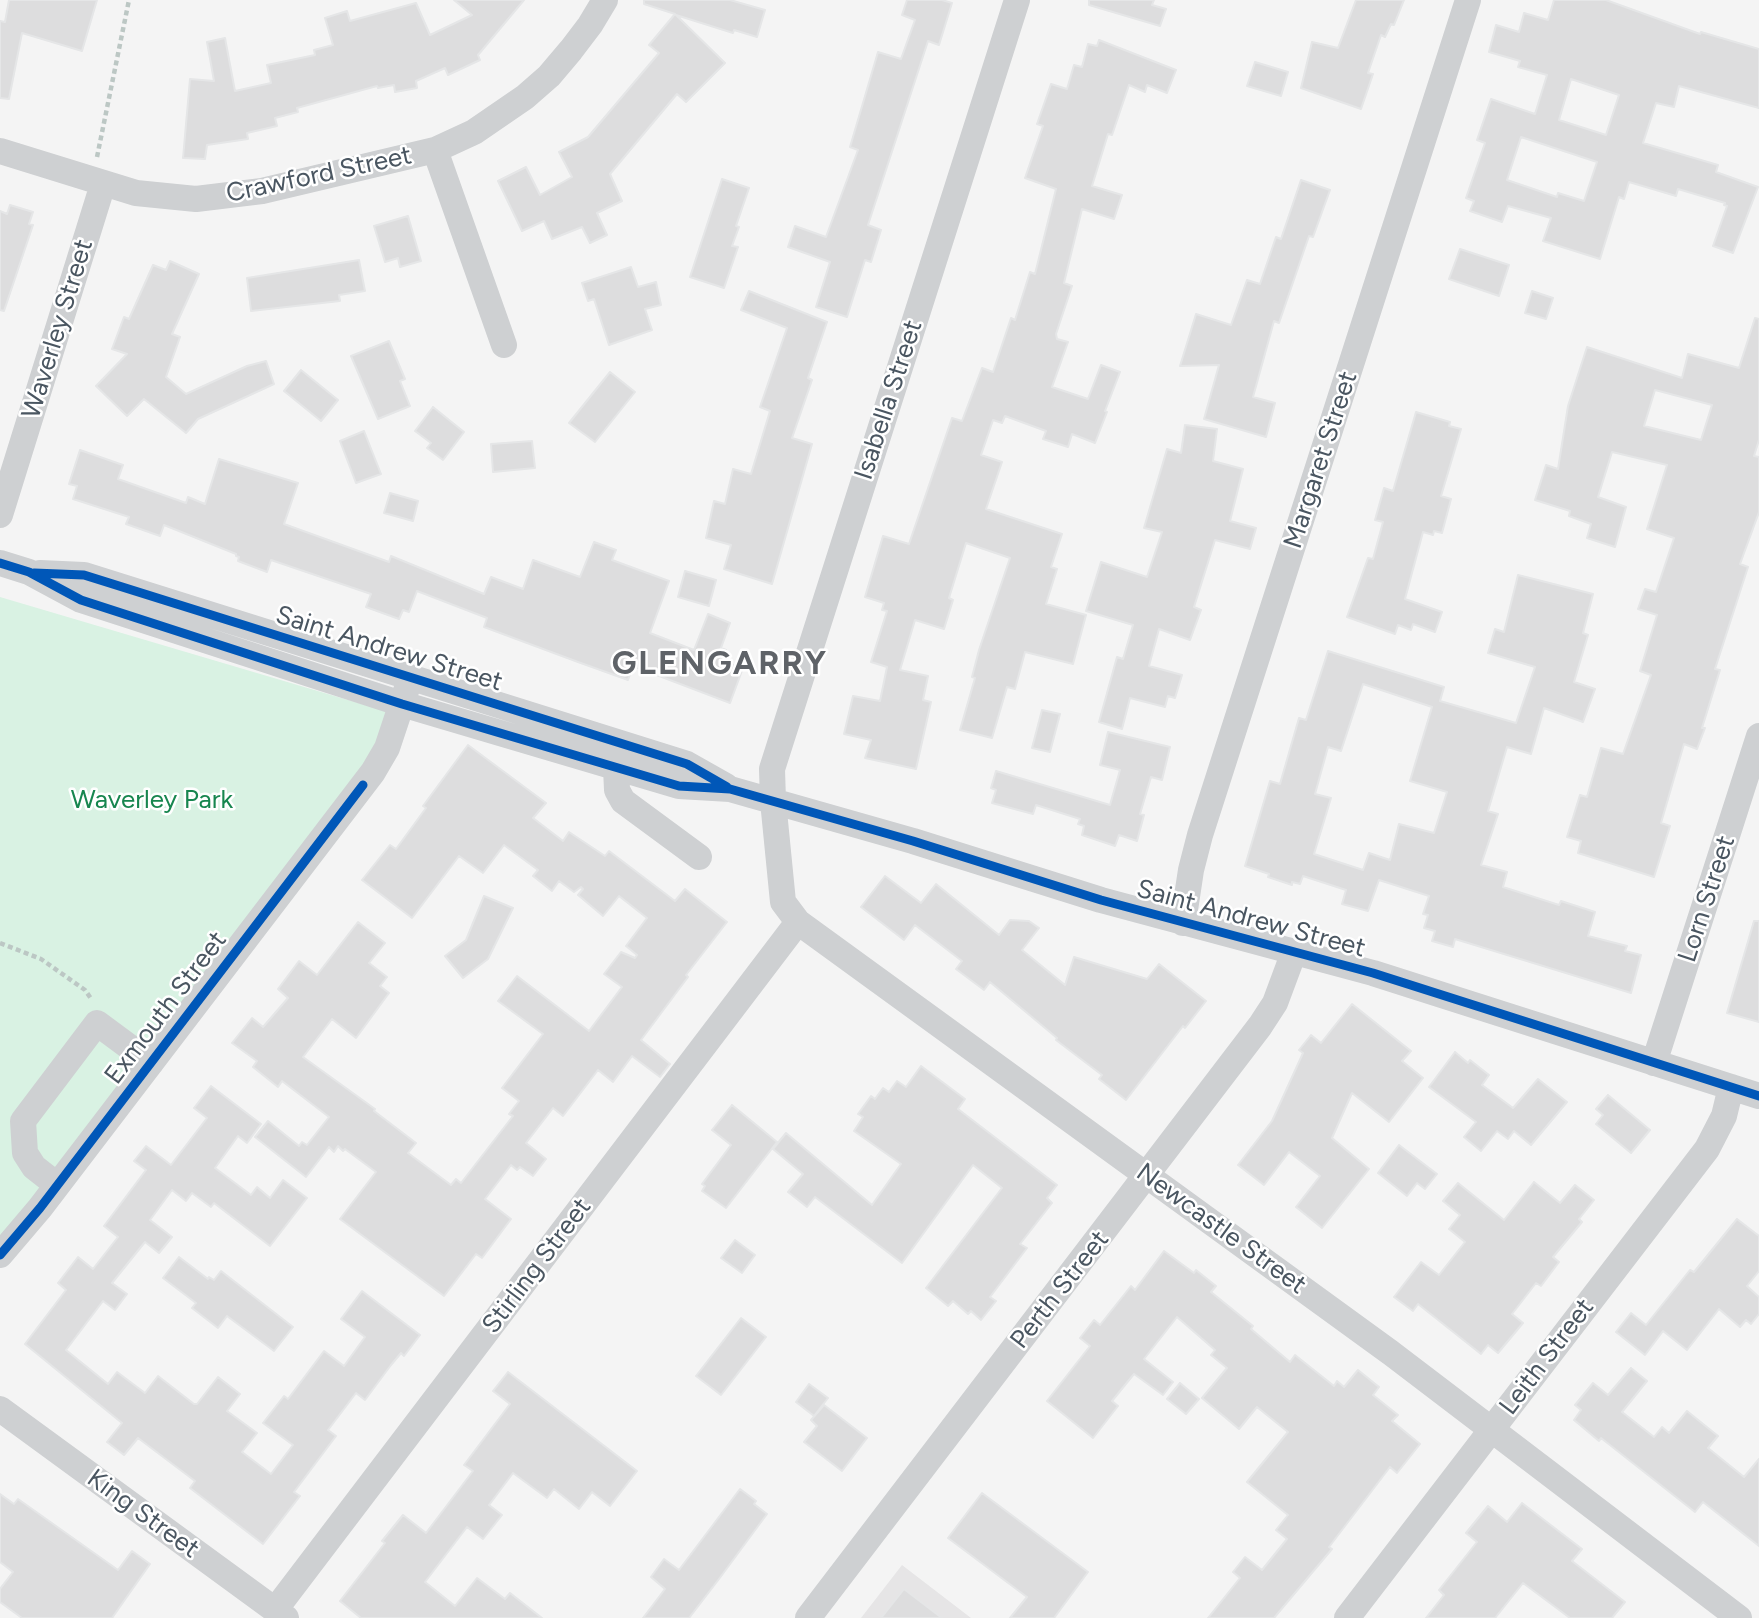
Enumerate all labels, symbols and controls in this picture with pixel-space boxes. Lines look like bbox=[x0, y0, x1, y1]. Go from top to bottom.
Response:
street label: Crawford Street bbox=[223, 140, 415, 210]
street label: Waverley Street bbox=[16, 236, 100, 422]
street label: Isabella Street bbox=[849, 316, 929, 484]
street label: Margaret Street bbox=[1278, 367, 1364, 553]
street label: Saint Andrew Street bbox=[272, 600, 506, 698]
district label: GLENGARRY bbox=[613, 644, 827, 684]
park label: Waverley Park bbox=[71, 784, 233, 816]
street label: Lorn Street bbox=[1672, 832, 1742, 966]
street label: Saint Andrew Street bbox=[1133, 873, 1369, 965]
street label: Exmouth Street bbox=[98, 926, 234, 1090]
street label: Newcastle Street bbox=[1130, 1157, 1312, 1301]
street label: Stirling Street bbox=[476, 1192, 598, 1340]
street label: Perth Street bbox=[1004, 1225, 1116, 1355]
street label: Leith Street bbox=[1493, 1293, 1601, 1421]
street label: King Street bbox=[81, 1463, 205, 1565]

